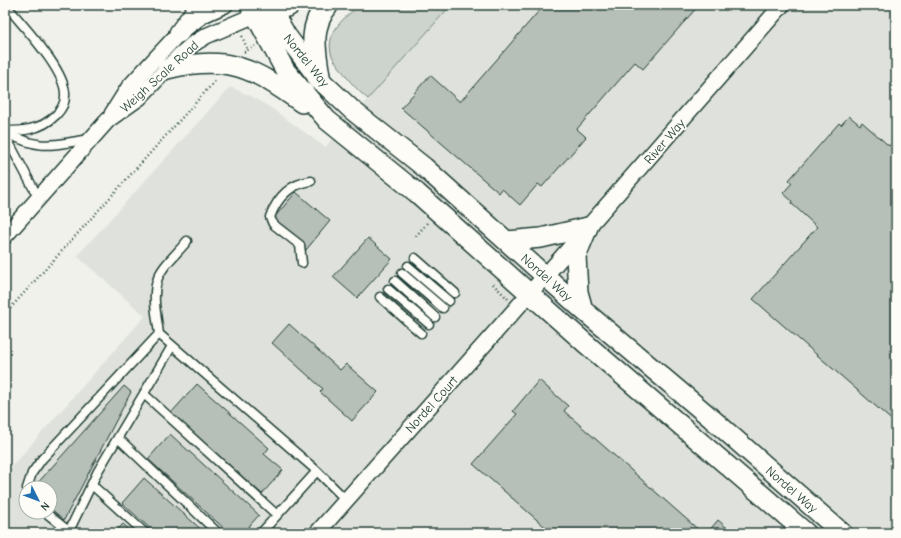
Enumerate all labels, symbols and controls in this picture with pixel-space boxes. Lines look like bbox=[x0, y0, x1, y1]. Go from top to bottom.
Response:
street label: Nordel Way bbox=[281, 31, 333, 90]
street label: Weigh Scale Road bbox=[117, 37, 202, 115]
street label: River Way bbox=[641, 116, 688, 167]
street label: Nordel Way bbox=[518, 250, 575, 304]
street label: Nordel Court bbox=[402, 372, 462, 436]
street label: Nordel Way bbox=[763, 463, 821, 516]
north arrow bbox=[18, 480, 58, 520]
text: N bbox=[38, 499, 52, 513]

